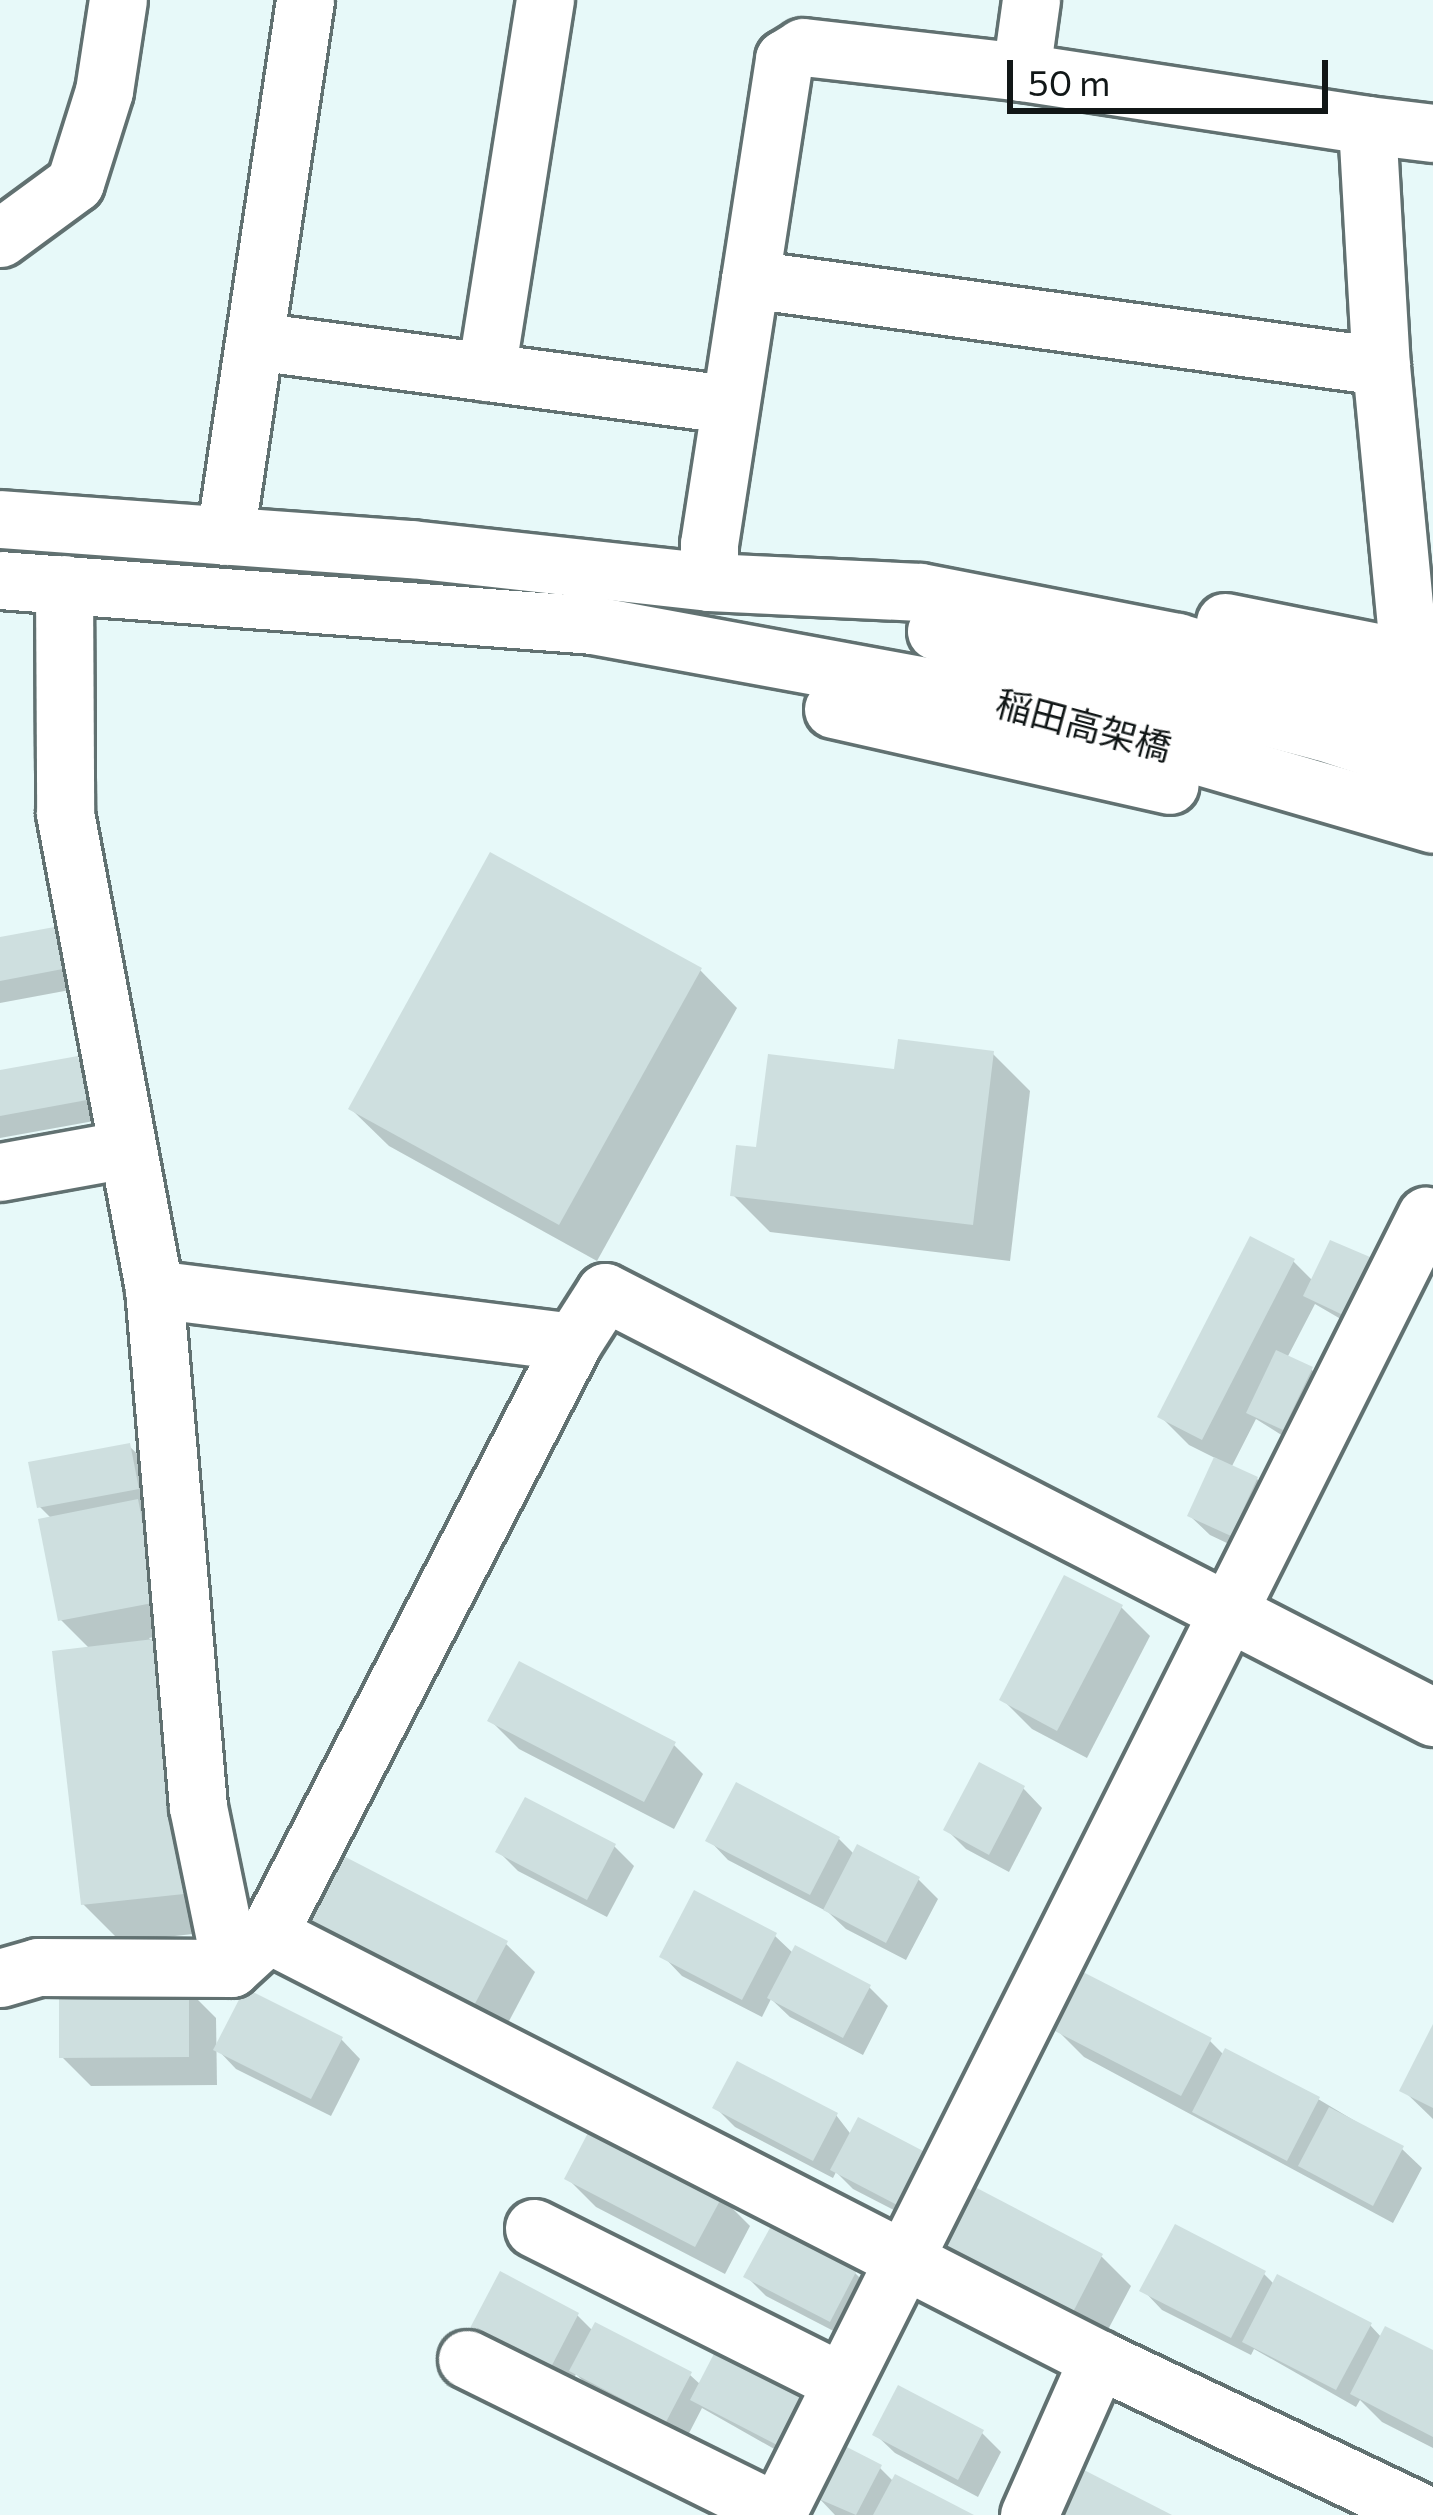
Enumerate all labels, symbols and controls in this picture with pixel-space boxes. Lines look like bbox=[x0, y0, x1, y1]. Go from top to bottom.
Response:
scale bar bbox=[1013, 36, 1334, 110]
text: 50 m bbox=[1028, 59, 1110, 103]
street label: 稲田高架橋 bbox=[991, 680, 1177, 768]

